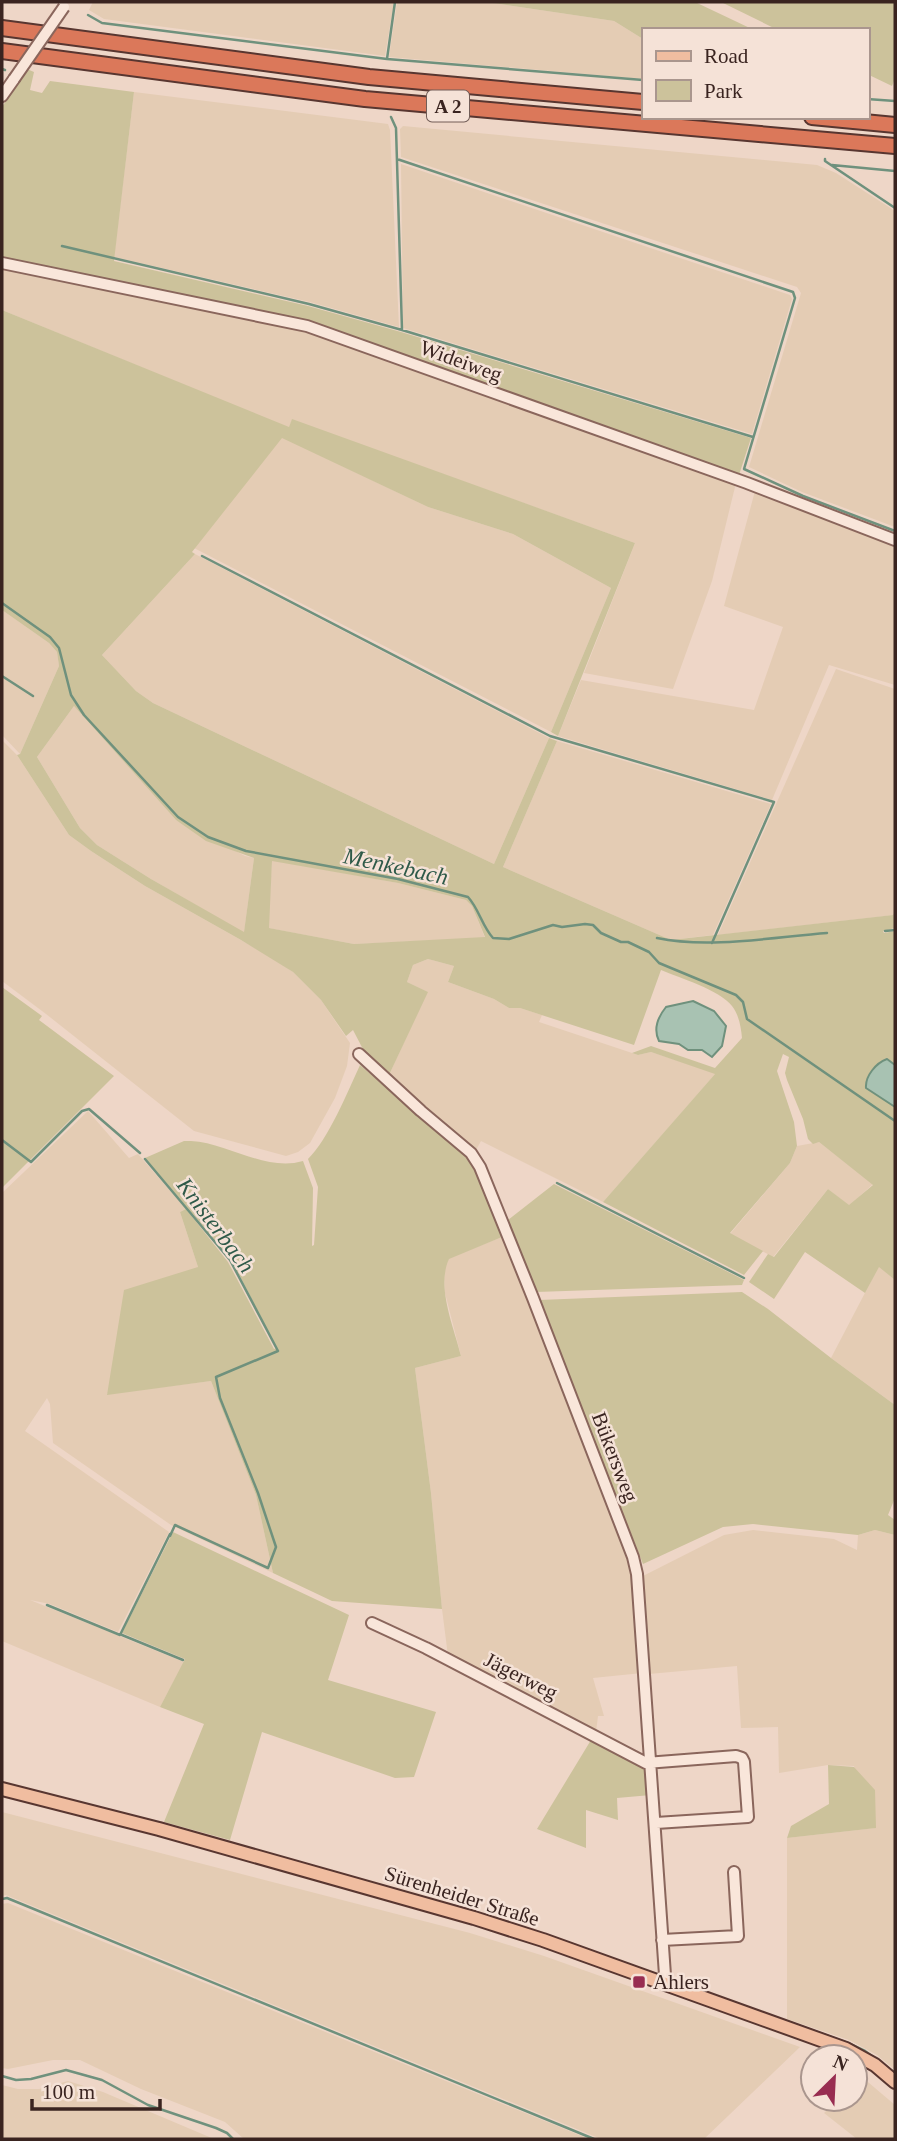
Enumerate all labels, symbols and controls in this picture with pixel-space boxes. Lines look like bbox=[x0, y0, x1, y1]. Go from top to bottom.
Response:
legend bbox=[642, 28, 869, 119]
text: Road bbox=[704, 44, 749, 68]
text: Park bbox=[704, 79, 743, 103]
road number: A 2 bbox=[427, 90, 469, 122]
street label: Wideiweg bbox=[417, 335, 506, 387]
water label: Menkebach bbox=[340, 843, 450, 890]
water label: Knisterbach bbox=[171, 1172, 259, 1278]
street label: Bükersweg bbox=[587, 1409, 643, 1506]
street label: Jägerweg bbox=[480, 1647, 562, 1705]
street label: Sürenheider Straße bbox=[382, 1861, 542, 1931]
place label: Ahlers bbox=[653, 1970, 709, 1994]
marker: Ahlers bbox=[631, 1974, 647, 1990]
north arrow bbox=[799, 2043, 869, 2113]
text: N bbox=[830, 2051, 851, 2075]
scale bar bbox=[32, 2068, 159, 2112]
text: 100 m bbox=[42, 2080, 95, 2104]

